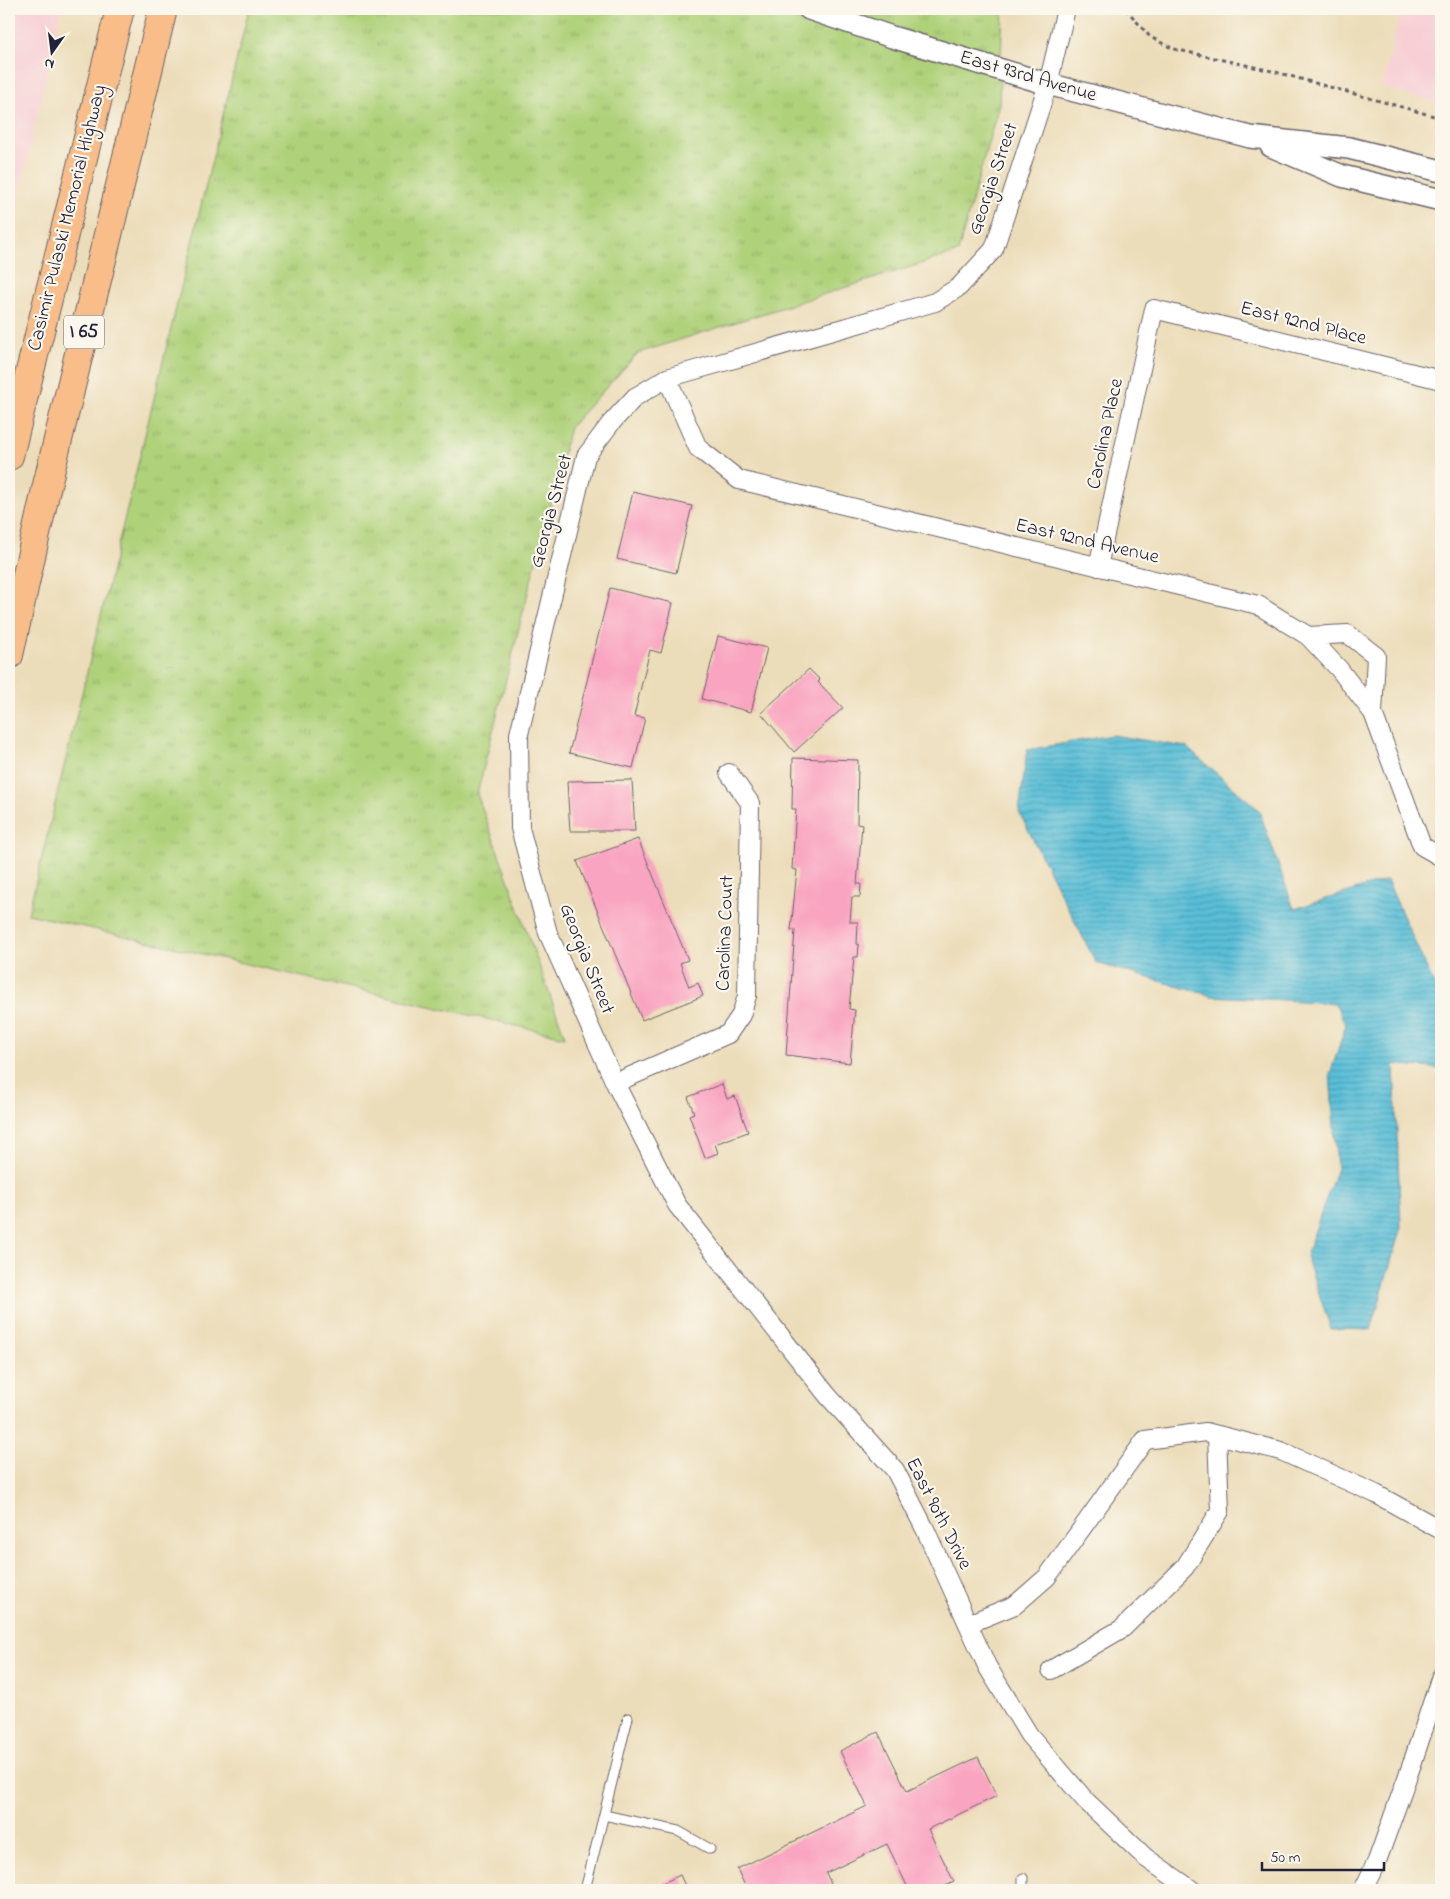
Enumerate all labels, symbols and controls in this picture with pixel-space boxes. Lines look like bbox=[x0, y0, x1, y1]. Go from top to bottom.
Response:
north arrow bbox=[28, 28, 78, 78]
street label: East 93rd Avenue bbox=[956, 44, 1100, 110]
text: N bbox=[42, 52, 56, 74]
street label: Casimir Pulaski Memorial Highway bbox=[21, 82, 116, 354]
street label: Georgia Street bbox=[961, 119, 1028, 239]
street label: East 92nd Place bbox=[1237, 294, 1369, 354]
road number: I 65 bbox=[64, 316, 104, 348]
street label: Carolina Place bbox=[1080, 376, 1132, 492]
street label: Georgia Street bbox=[523, 451, 582, 571]
street label: East 92nd Avenue bbox=[1012, 511, 1162, 573]
street label: Carolina Court bbox=[709, 874, 743, 992]
street label: Georgia Street bbox=[550, 899, 621, 1019]
street label: East 90th Drive bbox=[897, 1453, 979, 1575]
scale bar bbox=[1262, 1839, 1385, 1871]
text: 50 m bbox=[1270, 1847, 1301, 1869]

